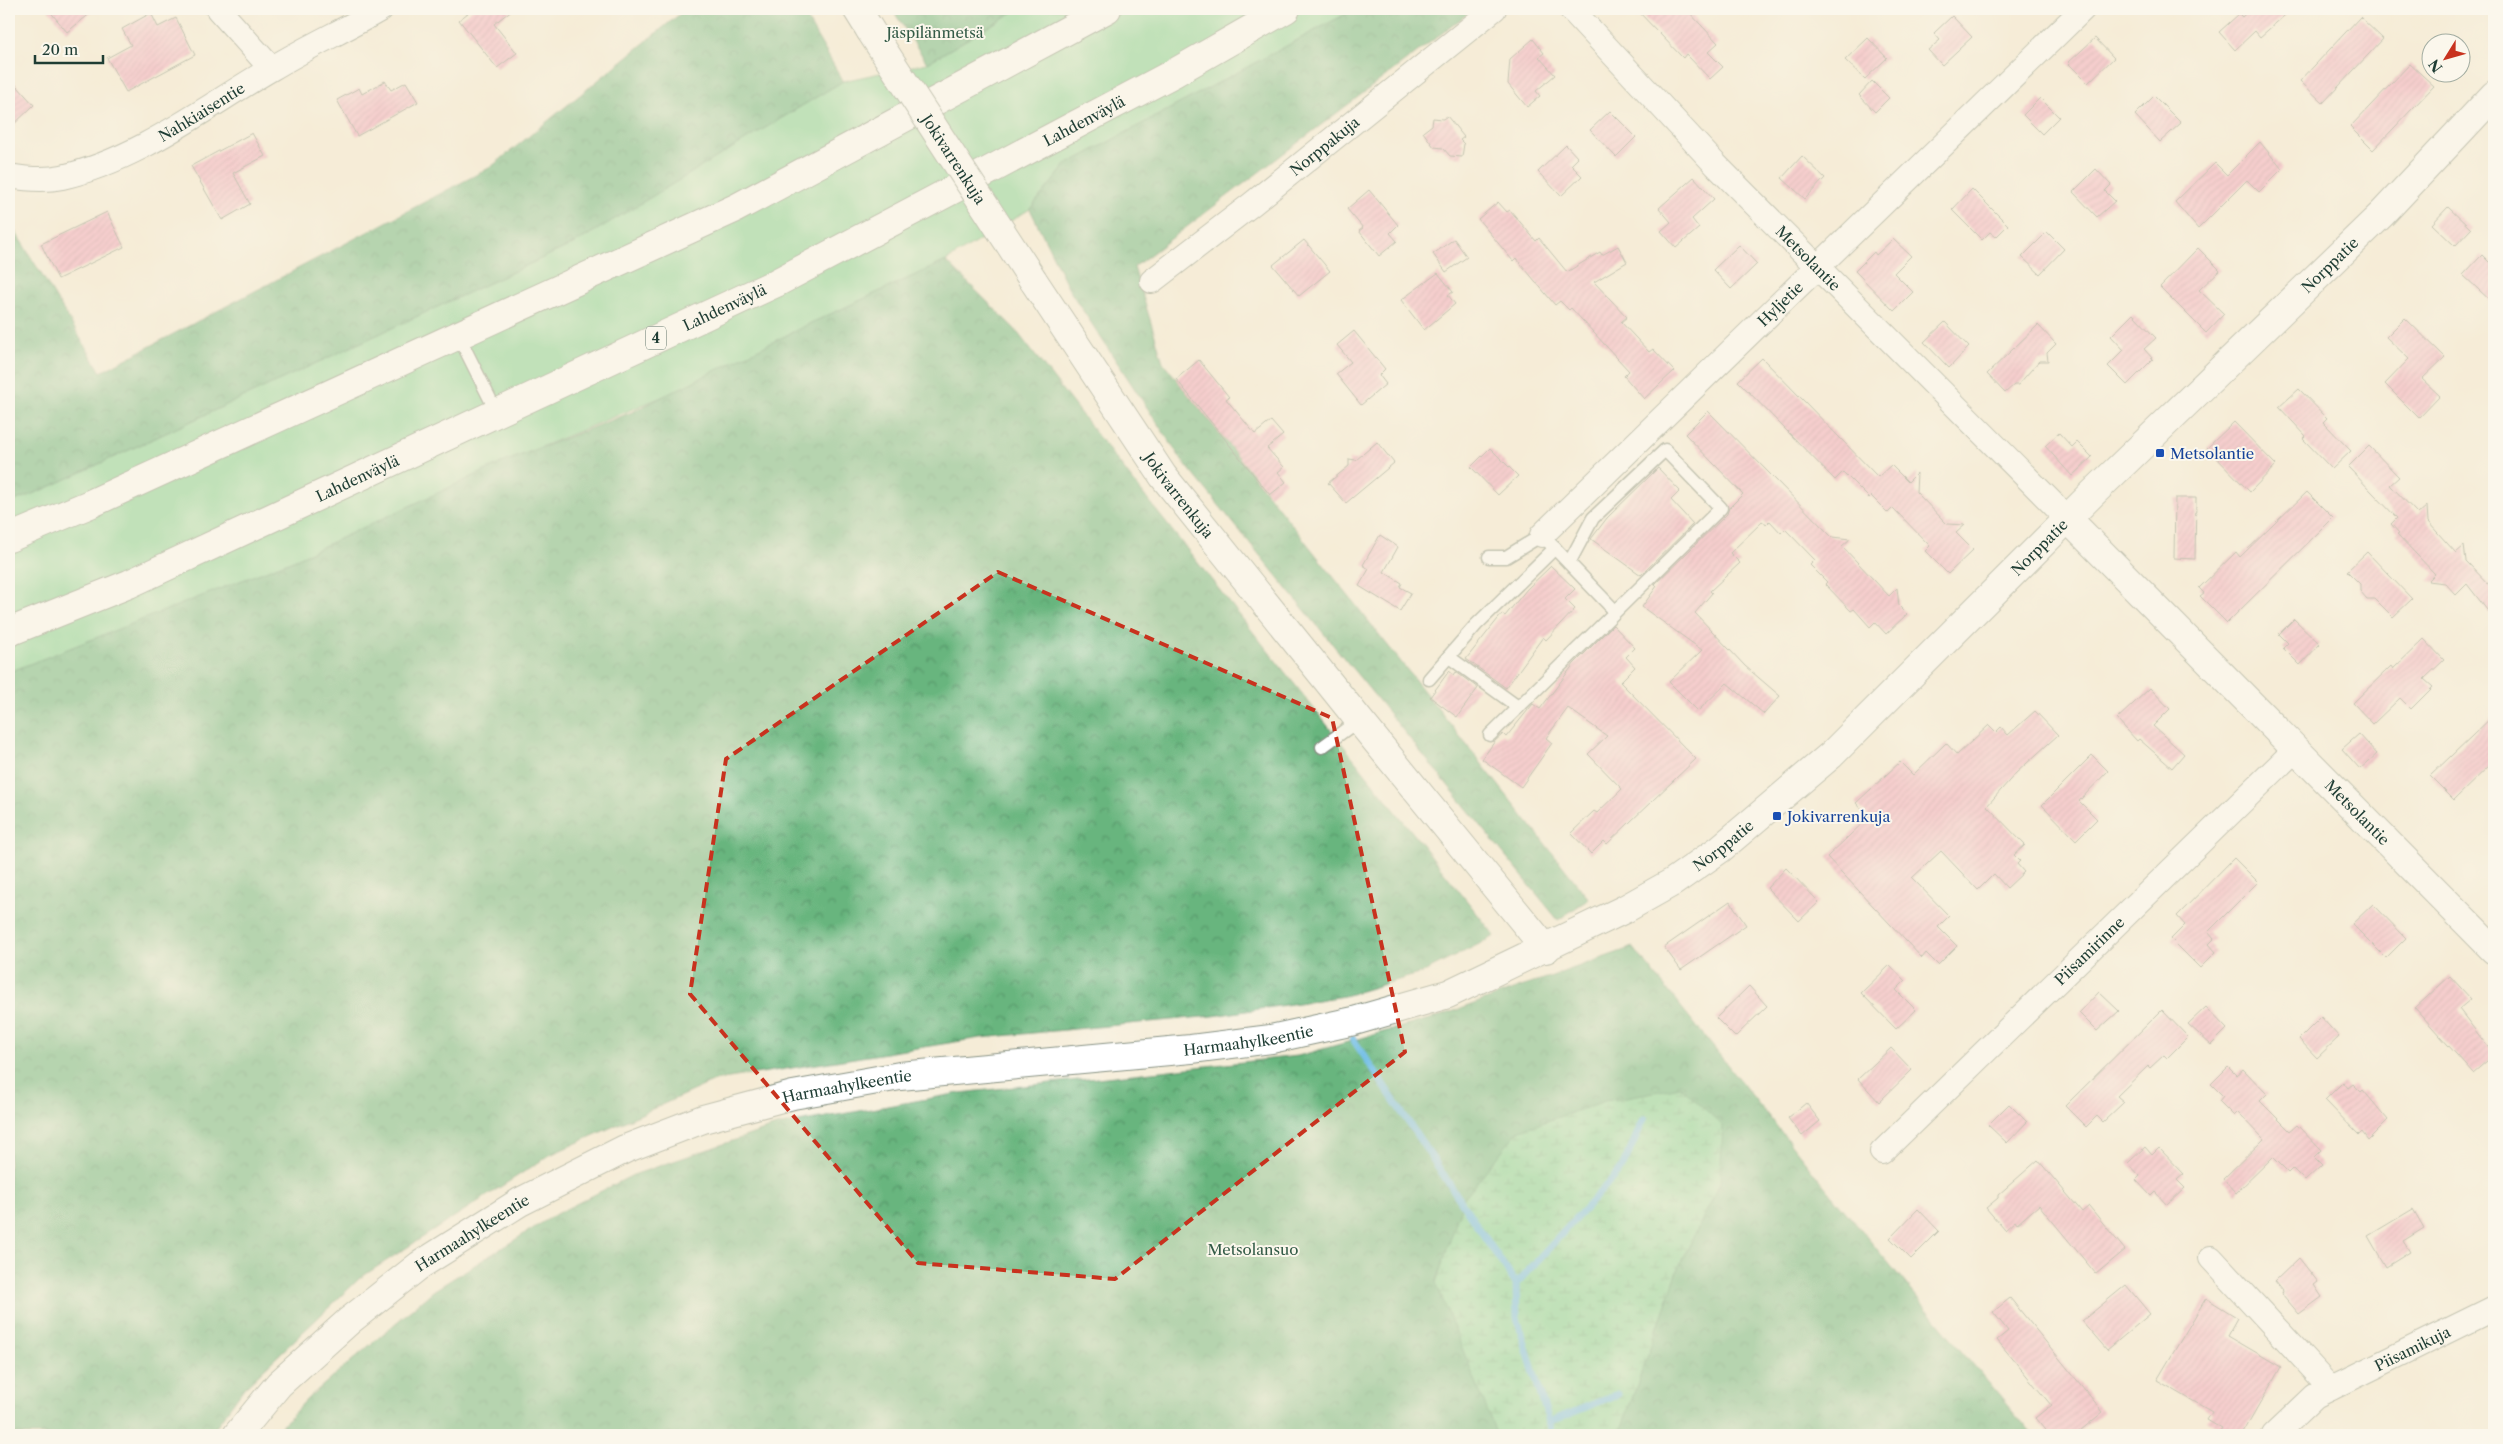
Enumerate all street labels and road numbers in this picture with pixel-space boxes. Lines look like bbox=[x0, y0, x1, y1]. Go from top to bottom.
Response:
street label: Nahkiaisentie bbox=[155, 78, 248, 145]
street label: Lahdenväylä bbox=[1040, 91, 1128, 150]
street label: Jokivarrenkuja bbox=[917, 109, 990, 208]
street label: Norppakuja bbox=[1286, 112, 1363, 180]
street label: Metsolantie bbox=[1772, 221, 1845, 295]
street label: Norppatie bbox=[2297, 233, 2362, 297]
street label: Hyljetie bbox=[1753, 277, 1807, 330]
street label: Lahdenväylä bbox=[680, 279, 769, 334]
road number: 4 bbox=[646, 326, 666, 349]
street label: Jokivarrenkuja bbox=[1139, 447, 1218, 542]
street label: Lahdenväylä bbox=[313, 450, 402, 505]
street label: Norppatie bbox=[2007, 515, 2071, 579]
street label: Metsolantie bbox=[2321, 775, 2394, 849]
street label: Norppatie bbox=[1689, 815, 1757, 875]
street label: Piisamirinne bbox=[2050, 912, 2128, 989]
street label: Harmaahylkeentie bbox=[1182, 1021, 1315, 1059]
street label: Harmaahylkeentie bbox=[780, 1065, 913, 1107]
street label: Harmaahylkeentie bbox=[411, 1190, 532, 1275]
street label: Piisamikuja bbox=[2371, 1321, 2453, 1375]

